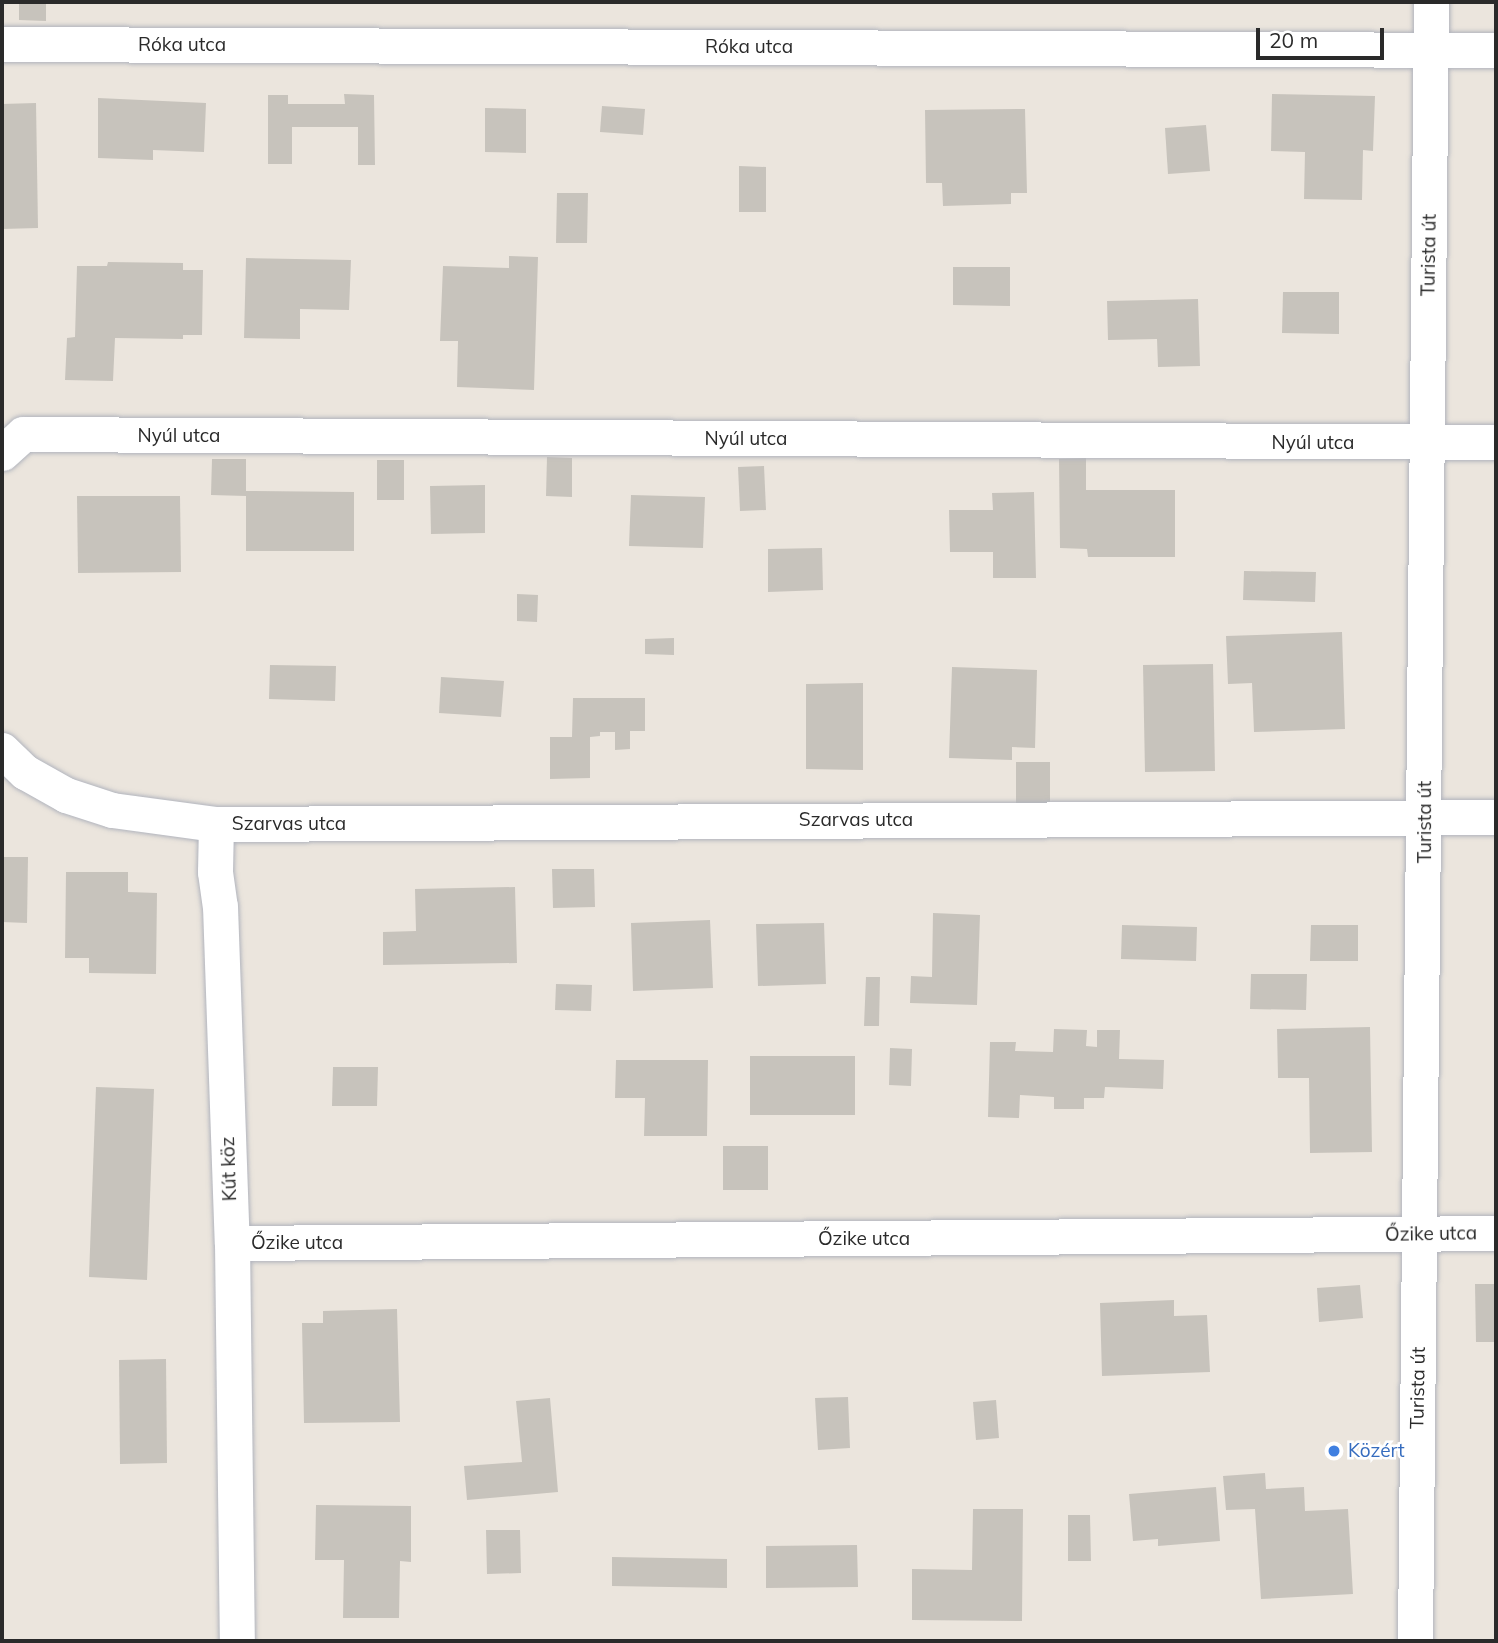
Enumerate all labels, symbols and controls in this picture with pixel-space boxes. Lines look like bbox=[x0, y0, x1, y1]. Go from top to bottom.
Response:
scale bar bbox=[1260, 14, 1388, 58]
text: 20 m bbox=[1269, 27, 1318, 53]
street label: Róka utca bbox=[138, 34, 226, 56]
street label: Róka utca bbox=[705, 36, 793, 58]
street label: Turista út bbox=[1417, 214, 1441, 296]
street label: Nyúl utca bbox=[138, 425, 220, 447]
street label: Nyúl utca bbox=[705, 428, 787, 450]
street label: Nyúl utca bbox=[1272, 432, 1354, 454]
street label: Turista út bbox=[1414, 781, 1436, 863]
street label: Szarvas utca bbox=[799, 809, 913, 831]
street label: Szarvas utca bbox=[232, 813, 346, 835]
street label: Kút köz bbox=[216, 1136, 242, 1202]
street label: Őzike utca bbox=[1385, 1222, 1477, 1246]
street label: Őzike utca bbox=[818, 1228, 910, 1250]
street label: Őzike utca bbox=[251, 1232, 343, 1254]
street label: Turista út bbox=[1406, 1347, 1430, 1429]
place label: Közért bbox=[1348, 1440, 1405, 1462]
marker: Közért bbox=[1326, 1443, 1342, 1459]

